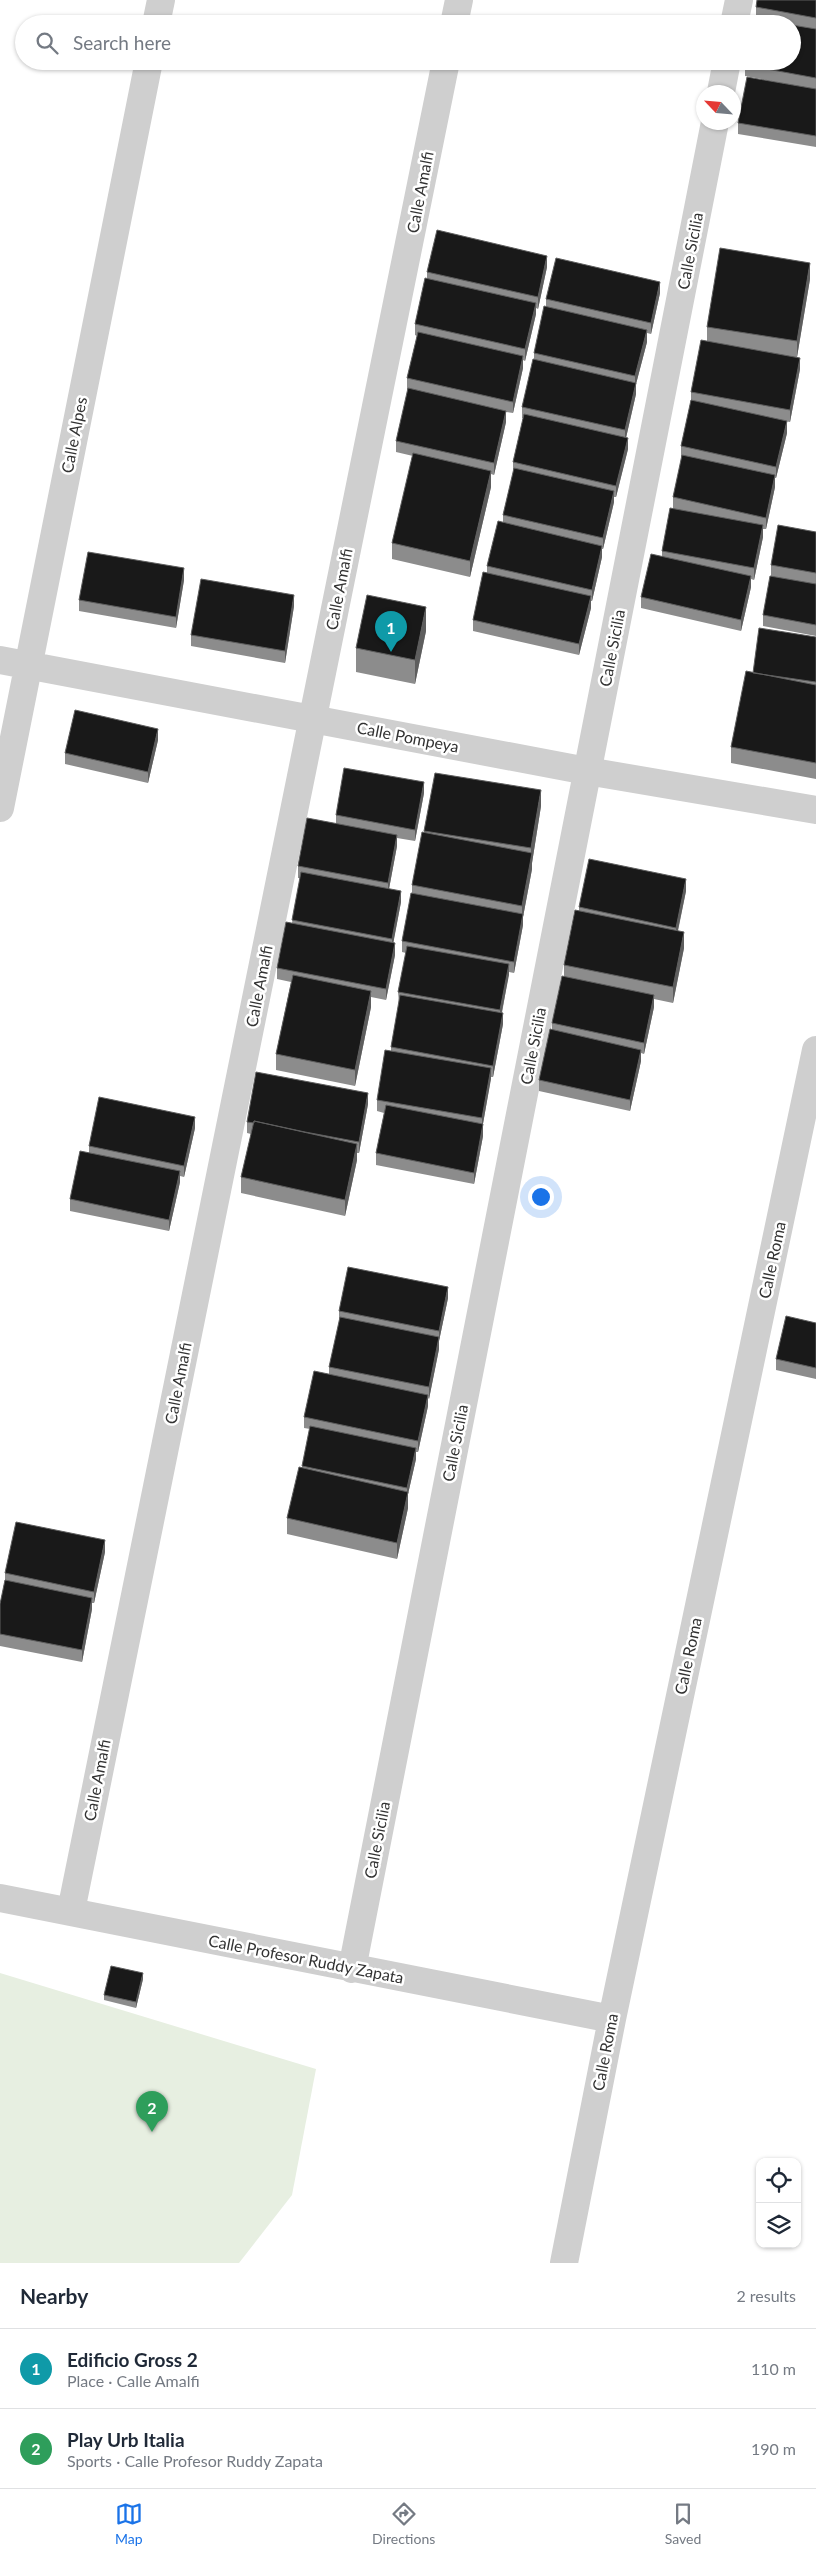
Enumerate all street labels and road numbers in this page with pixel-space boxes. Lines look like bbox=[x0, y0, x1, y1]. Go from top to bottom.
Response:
street label: Calle Amalfi bbox=[402, 149, 437, 234]
street label: Calle Sicilia bbox=[673, 211, 706, 291]
street label: Calle Alpes bbox=[57, 395, 90, 475]
street label: Calle Amalfi bbox=[321, 546, 356, 631]
street label: Calle Sicilia bbox=[595, 608, 628, 688]
street label: Calle Pompeya bbox=[356, 717, 461, 756]
street label: Calle Amalfi bbox=[241, 943, 276, 1028]
street label: Calle Sicilia bbox=[516, 1006, 549, 1086]
street label: Calle Roma bbox=[754, 1220, 789, 1300]
street label: Calle Amalfi bbox=[160, 1340, 195, 1425]
street label: Calle Sicilia bbox=[438, 1403, 471, 1483]
street label: Calle Roma bbox=[670, 1616, 705, 1696]
street label: Calle Amalfi bbox=[79, 1737, 114, 1822]
street label: Calle Sicilia bbox=[360, 1800, 393, 1880]
street label: Calle Profesor Ruddy Zapata bbox=[207, 1930, 405, 1987]
street label: Calle Roma bbox=[588, 2012, 621, 2092]

